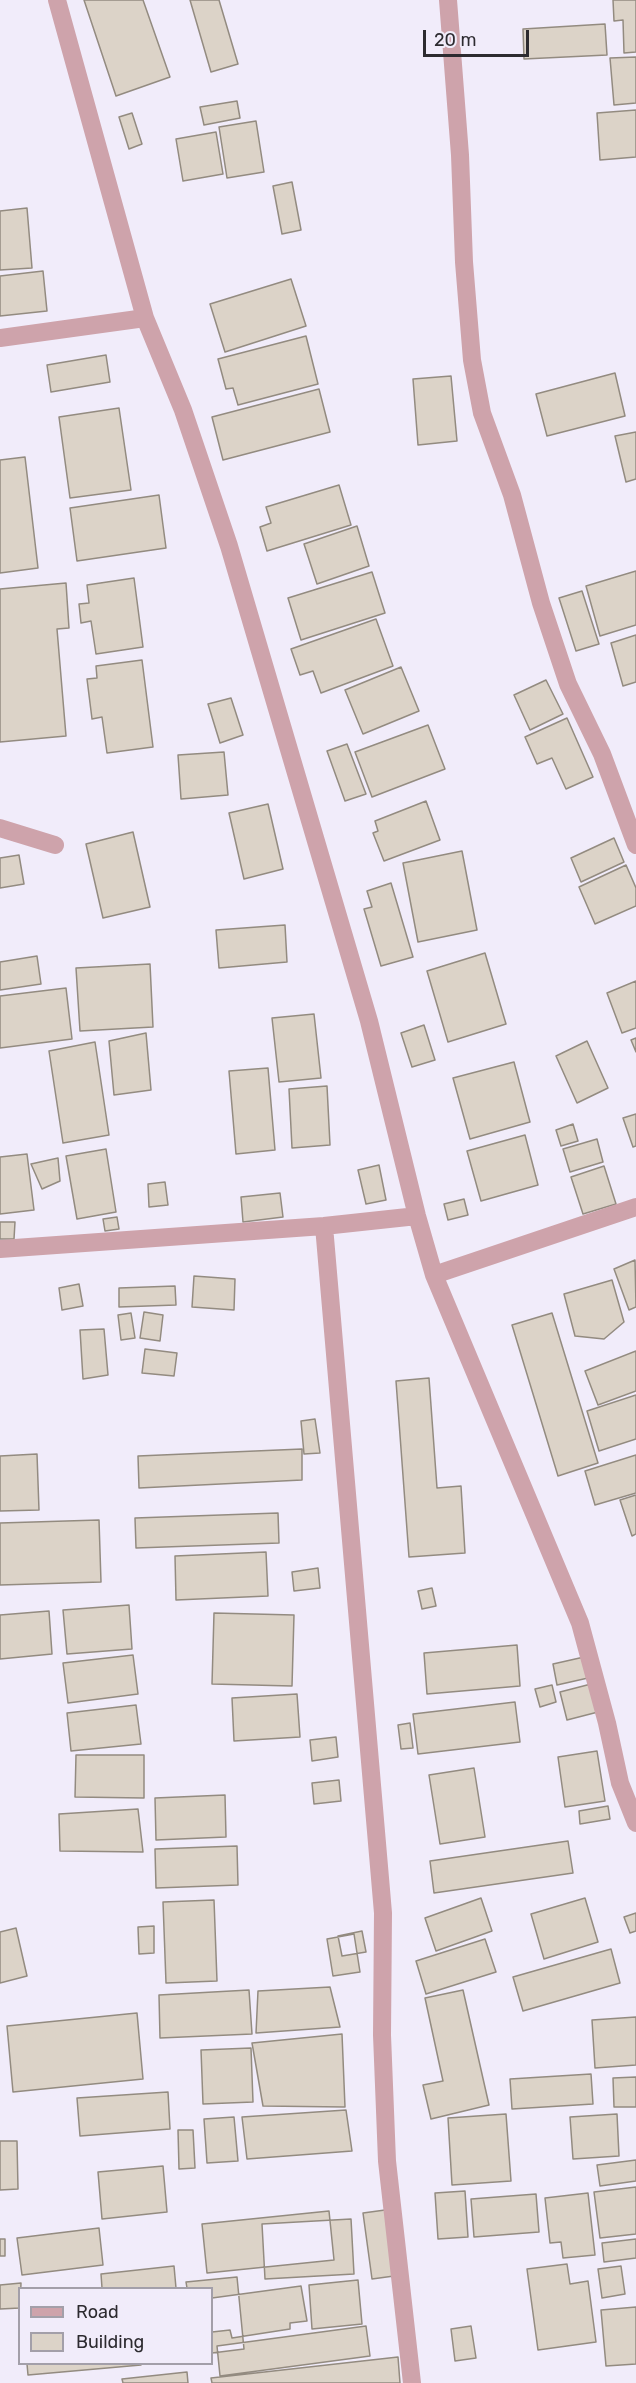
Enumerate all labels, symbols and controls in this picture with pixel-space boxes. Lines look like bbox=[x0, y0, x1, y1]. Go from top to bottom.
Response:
scale bar bbox=[426, 18, 532, 56]
text: 20 m bbox=[434, 29, 476, 51]
legend bbox=[18, 2287, 213, 2365]
text: Road bbox=[76, 2301, 119, 2323]
text: Building bbox=[76, 2331, 144, 2353]

